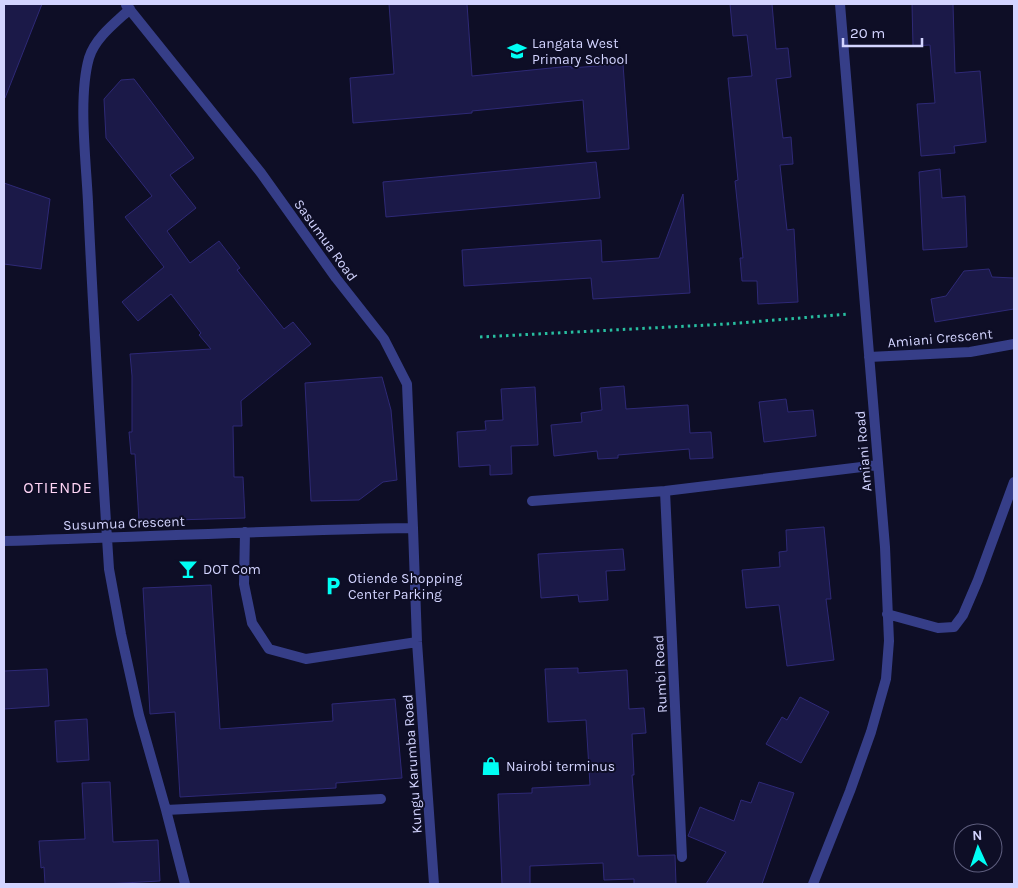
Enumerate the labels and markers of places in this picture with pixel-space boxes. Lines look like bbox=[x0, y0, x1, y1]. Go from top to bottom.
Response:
place label: Langata West Primary School bbox=[532, 35, 628, 68]
school or university icon: Langata West Primary School bbox=[506, 40, 528, 62]
bar icon: DOT Com bbox=[177, 558, 199, 580]
place label: DOT Com bbox=[203, 561, 261, 578]
place label: Otiende Shopping Center Parking bbox=[348, 570, 462, 603]
parking icon: Otiende Shopping Center Parking bbox=[322, 575, 344, 597]
shop icon: Nairobi terminus bbox=[480, 755, 502, 777]
place label: Nairobi terminus bbox=[506, 758, 615, 775]

